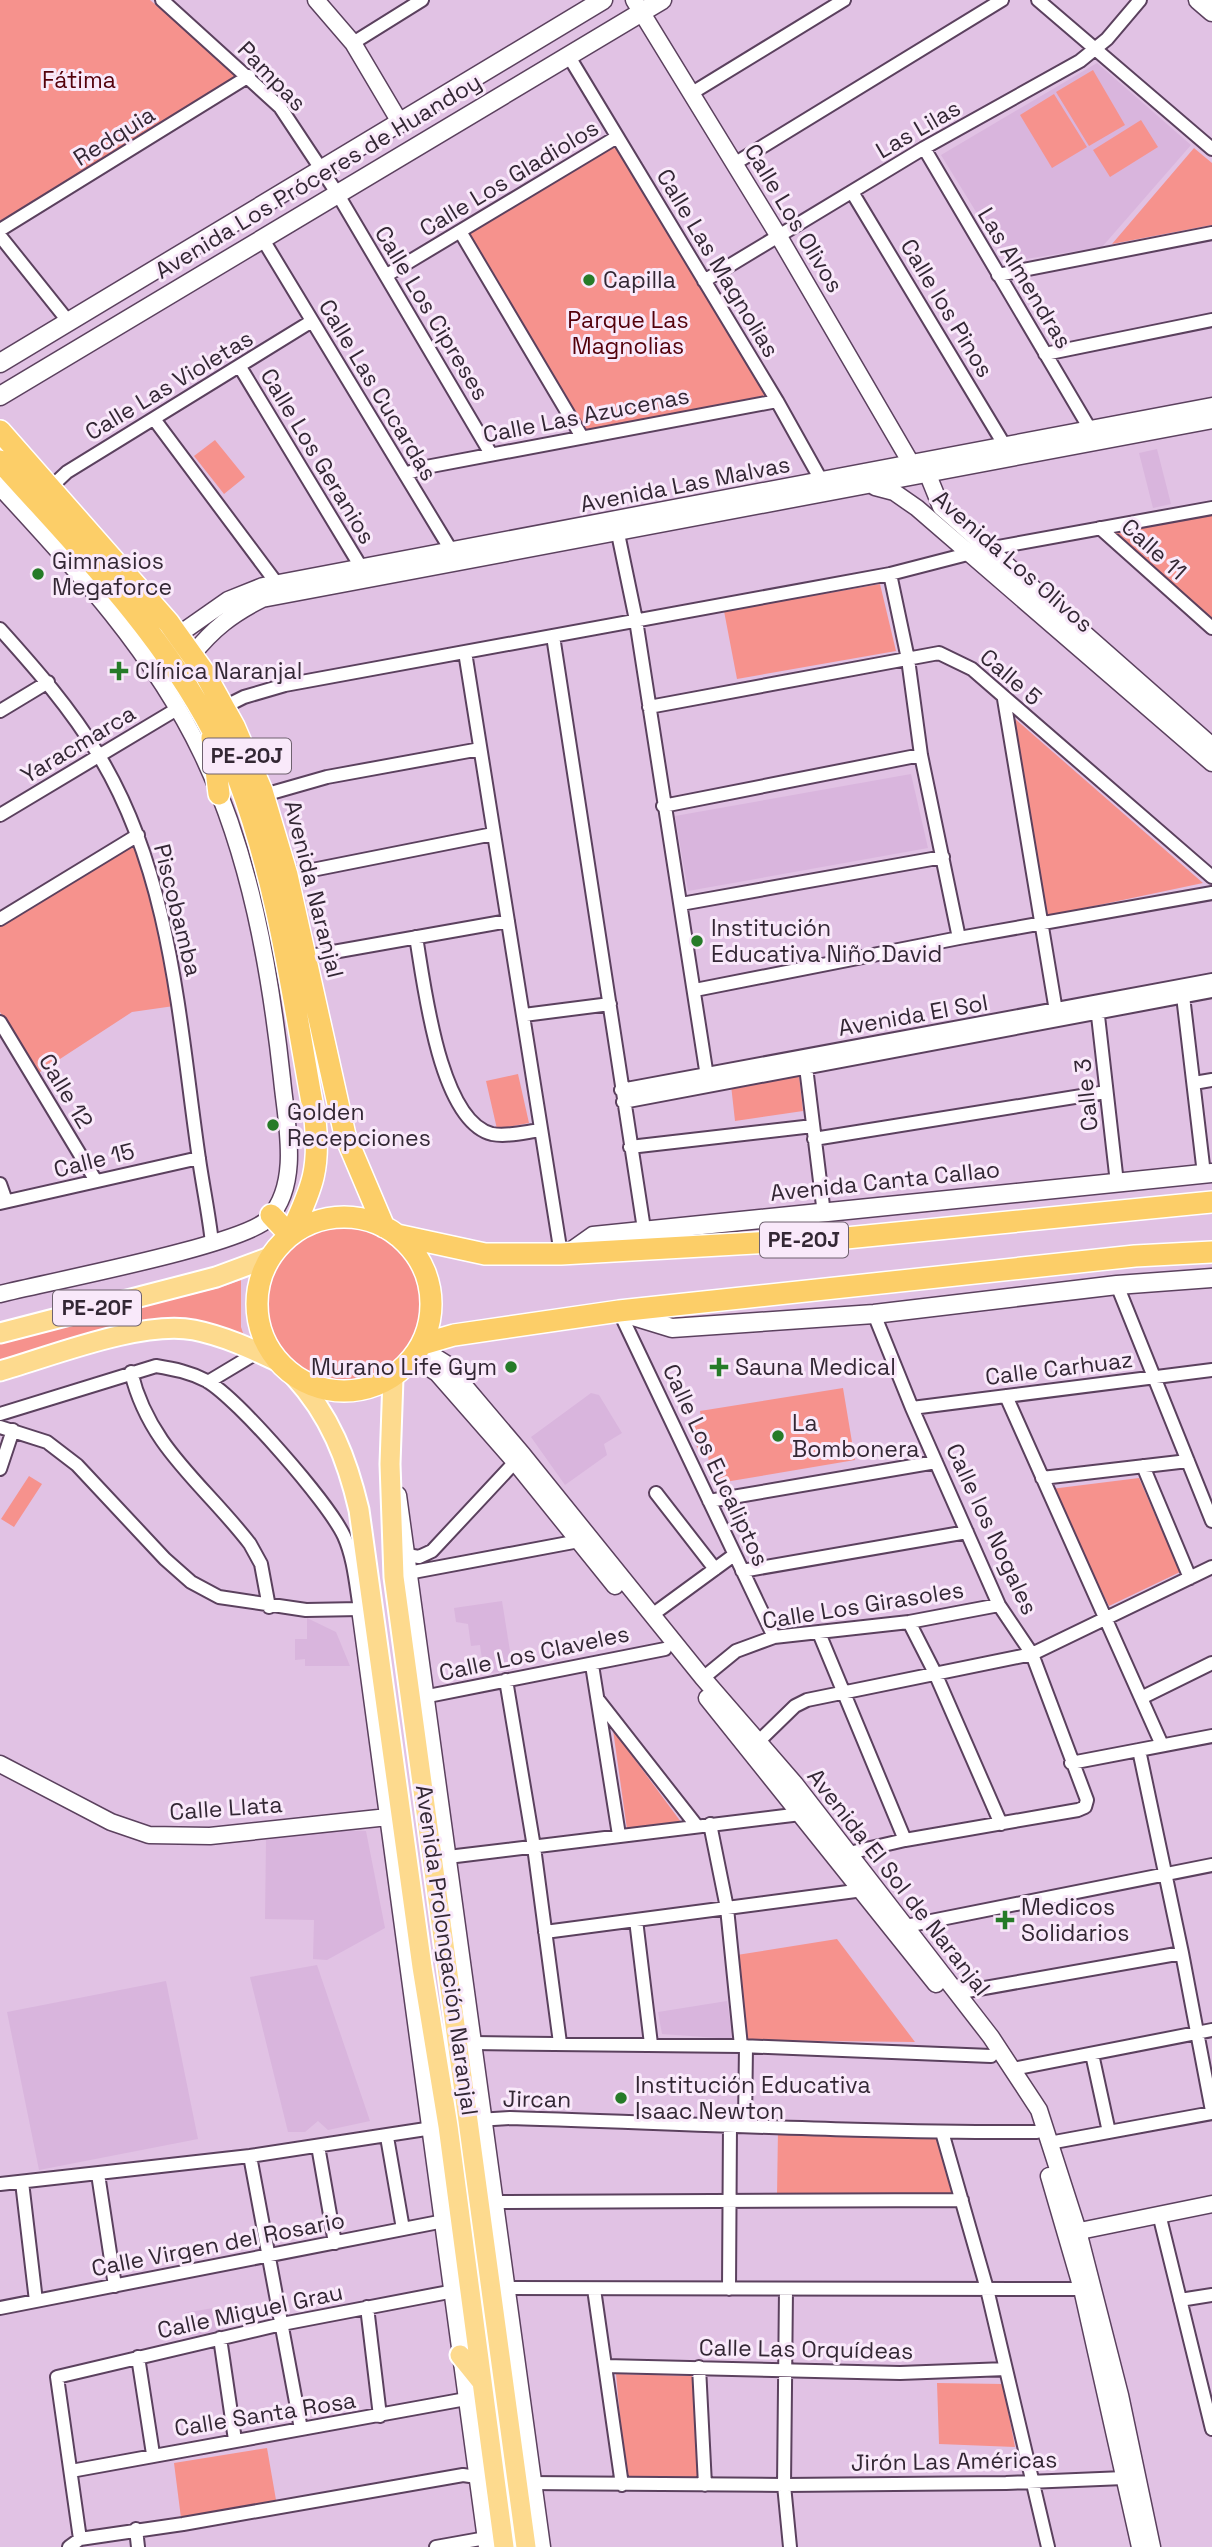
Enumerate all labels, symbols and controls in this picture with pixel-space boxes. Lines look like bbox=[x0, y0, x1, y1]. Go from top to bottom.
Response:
street label: Pampas bbox=[231, 34, 313, 118]
park label: Fátima bbox=[42, 65, 116, 95]
street label: Avenida Los Próceres de Huandoy bbox=[149, 66, 487, 286]
street label: Las Lilas bbox=[870, 93, 966, 165]
street label: Redquia bbox=[68, 99, 160, 173]
street label: Calle Los Gladiolos bbox=[414, 113, 604, 243]
street label: Calle Los Olivos bbox=[738, 138, 850, 298]
street label: Calle Las Magnolias bbox=[650, 163, 786, 363]
street label: Las Almendras bbox=[971, 202, 1079, 354]
street label: Calle Los Cipreses bbox=[368, 220, 496, 406]
street label: Calle los Pinos bbox=[894, 233, 1000, 383]
place label: Capilla bbox=[603, 265, 676, 295]
marker: Capilla bbox=[581, 272, 597, 288]
street label: Calle Las Cucardas bbox=[312, 294, 444, 486]
park label: Parque Las Magnolias bbox=[567, 305, 689, 361]
street label: Calle Las Violetas bbox=[79, 323, 259, 447]
street label: Calle Los Geranios bbox=[254, 363, 382, 549]
street label: Calle Las Azucenas bbox=[480, 380, 692, 450]
street label: Avenida Las Malvas bbox=[578, 449, 792, 519]
street label: Avenida Los Olivos bbox=[927, 483, 1099, 639]
street label: Calle 11 bbox=[1115, 512, 1193, 586]
place label: Gimnasios Megaforce bbox=[52, 546, 172, 602]
marker: Gimnasios Megaforce bbox=[30, 566, 46, 582]
street label: Calle 5 bbox=[974, 642, 1048, 712]
place label: Clínica Naranjal bbox=[135, 656, 302, 686]
marker: Clínica Naranjal bbox=[109, 661, 129, 681]
street label: Yaracmarca bbox=[15, 698, 141, 790]
road number: PE-20J bbox=[203, 738, 291, 774]
street label: Avenida Naranjal bbox=[277, 797, 351, 981]
street label: Piscobamba bbox=[147, 841, 209, 979]
place label: Institución Educativa Niño David bbox=[711, 913, 942, 969]
marker: Institución Educativa Niño David bbox=[689, 933, 705, 949]
street label: Avenida El Sol bbox=[836, 987, 990, 1043]
street label: Calle 12 bbox=[32, 1048, 100, 1134]
street label: Calle 3 bbox=[1067, 1057, 1105, 1133]
place label: Golden Recepciones bbox=[287, 1097, 431, 1153]
marker: Golden Recepciones bbox=[265, 1117, 281, 1133]
street label: Calle 15 bbox=[50, 1136, 138, 1184]
street label: Avenida Canta Callao bbox=[769, 1154, 1001, 1208]
road number: PE-20J bbox=[760, 1222, 848, 1258]
road number: PE-20F bbox=[53, 1290, 141, 1326]
street label: Calle Carhuaz bbox=[983, 1344, 1135, 1392]
place label: Murano Life Gym bbox=[311, 1352, 497, 1382]
place label: Sauna Medical bbox=[735, 1352, 896, 1382]
marker: Sauna Medical bbox=[709, 1357, 729, 1377]
marker: Murano Life Gym bbox=[503, 1359, 519, 1375]
street label: Calle Los Eucaliptos bbox=[656, 1359, 776, 1571]
place label: La Bombonera bbox=[792, 1408, 919, 1464]
marker: La Bombonera bbox=[770, 1428, 786, 1444]
street label: Calle los Nogales bbox=[939, 1439, 1045, 1619]
street label: Calle Los Girasoles bbox=[760, 1574, 966, 1636]
street label: Calle Los Claveles bbox=[436, 1618, 632, 1688]
street label: Avenida El Sol de Naranjal bbox=[801, 1762, 997, 2002]
street label: Avenida Prolongación Naranjal bbox=[409, 1783, 485, 2117]
street label: Calle Llata bbox=[168, 1789, 284, 1827]
place label: Medicos Solidarios bbox=[1021, 1892, 1129, 1948]
marker: Medicos Solidarios bbox=[995, 1910, 1015, 1930]
place label: Institución Educativa Isaac Newton bbox=[635, 2070, 871, 2126]
street label: Jircan bbox=[502, 2083, 572, 2115]
marker: Institución Educativa Isaac Newton bbox=[613, 2090, 629, 2106]
street label: Calle Virgen del Rosario bbox=[89, 2205, 347, 2283]
street label: Calle Miguel Grau bbox=[155, 2277, 345, 2345]
street label: Calle Las Orquídeas bbox=[699, 2332, 913, 2366]
street label: Calle Santa Rosa bbox=[172, 2385, 358, 2443]
street label: Jirón Las Américas bbox=[851, 2444, 1057, 2478]

